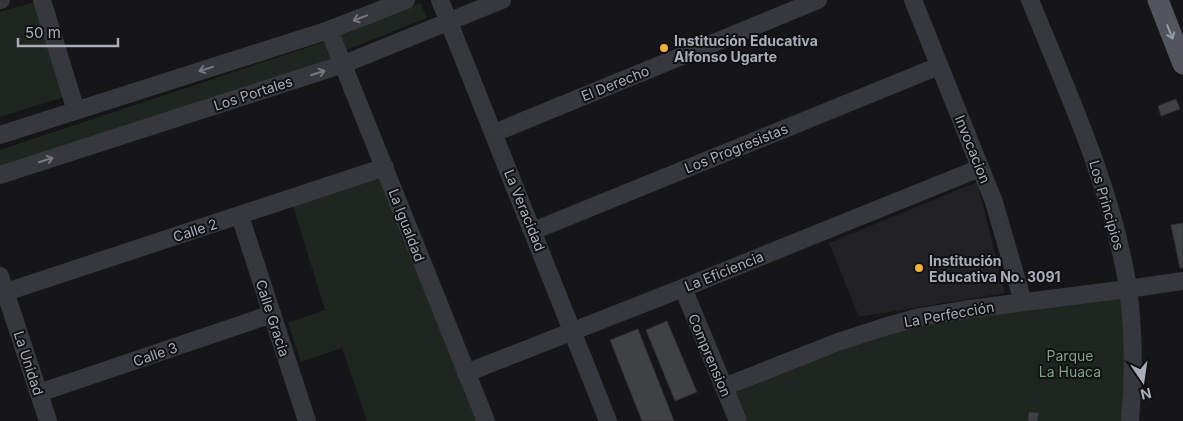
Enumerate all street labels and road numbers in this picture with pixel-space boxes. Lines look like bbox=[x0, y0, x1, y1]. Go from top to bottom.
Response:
street label: El Derecho bbox=[578, 62, 652, 104]
street label: Los Portales bbox=[211, 72, 295, 114]
street label: Invocacion bbox=[952, 112, 994, 186]
street label: Los Progresistas bbox=[682, 120, 790, 176]
street label: Los Principios bbox=[1086, 158, 1128, 252]
street label: La Veracidad bbox=[501, 167, 549, 253]
street label: La Igualdad bbox=[385, 186, 429, 264]
street label: Calle 2 bbox=[171, 215, 219, 245]
street label: La Eficiencia bbox=[682, 247, 766, 295]
street label: Calle Gracia bbox=[253, 277, 293, 359]
street label: La Perfección bbox=[903, 298, 995, 330]
street label: Comprension bbox=[685, 311, 735, 399]
street label: La Unidad bbox=[11, 329, 47, 397]
street label: Calle 3 bbox=[131, 339, 179, 369]

